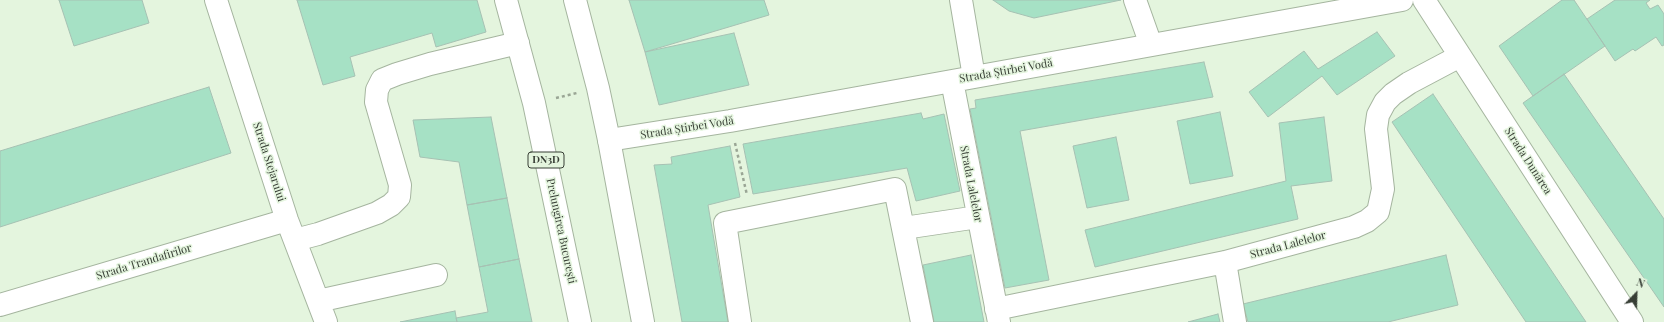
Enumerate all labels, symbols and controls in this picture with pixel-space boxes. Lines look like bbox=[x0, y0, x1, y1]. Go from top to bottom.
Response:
street label: Strada Știrbei Vodă bbox=[958, 56, 1054, 86]
street label: Strada Știrbei Vodă bbox=[639, 114, 735, 142]
street label: Strada Stejarului bbox=[250, 121, 288, 203]
street label: Strada Dunărea bbox=[1502, 125, 1554, 197]
street label: Strada Lalelelor bbox=[957, 144, 985, 224]
road number: DN3D bbox=[528, 152, 564, 168]
street label: Prelungirea București bbox=[543, 177, 579, 285]
street label: Strada Lalelelor bbox=[1249, 229, 1327, 261]
street label: Strada Trandafirilor bbox=[95, 241, 193, 283]
north arrow bbox=[1616, 274, 1656, 314]
text: N bbox=[1634, 274, 1647, 291]

